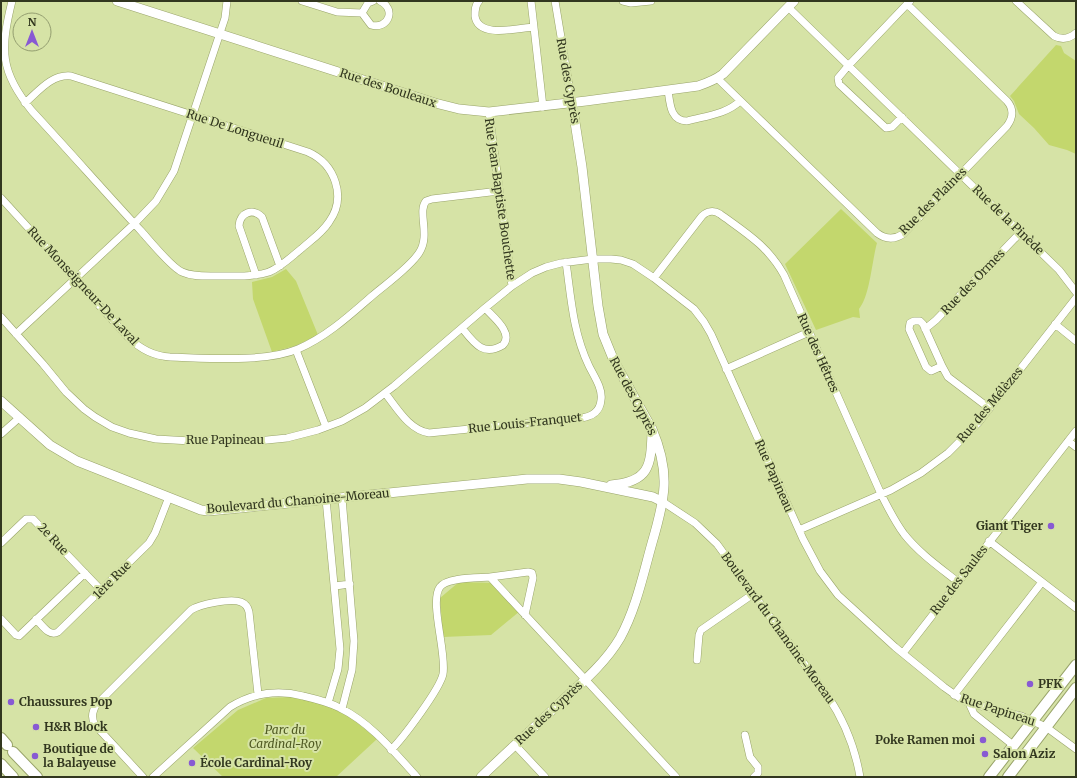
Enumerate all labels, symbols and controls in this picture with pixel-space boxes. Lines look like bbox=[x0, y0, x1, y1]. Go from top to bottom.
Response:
north arrow bbox=[12, 12, 52, 52]
text: N bbox=[28, 15, 37, 29]
street label: Rue des Cyprès bbox=[554, 37, 583, 125]
street label: Rue des Bouleaux bbox=[338, 65, 439, 111]
street label: Rue De Longueuil bbox=[184, 106, 286, 151]
street label: Rue Jean-Baptiste Bouchette bbox=[482, 117, 519, 281]
street label: Rue des Plaines bbox=[896, 164, 970, 237]
street label: Rue de la Pinède bbox=[969, 182, 1047, 258]
street label: Rue Monseigneur-De Laval bbox=[25, 223, 142, 348]
street label: Rue des Ormes bbox=[938, 246, 1008, 318]
street label: Rue des Hêtres bbox=[794, 311, 843, 395]
street label: Rue des Cyprès bbox=[606, 354, 660, 438]
street label: Rue des Mélèzes bbox=[954, 364, 1026, 445]
street label: Rue Louis-Franquet bbox=[468, 409, 583, 436]
street label: Rue Papineau bbox=[186, 432, 264, 447]
street label: Rue Papineau bbox=[752, 437, 797, 515]
street label: Boulevard du Chanoine-Moreau bbox=[206, 485, 390, 516]
place label: Giant Tiger bbox=[976, 518, 1043, 533]
street label: 2e Rue bbox=[35, 520, 72, 558]
marker: Giant Tiger bbox=[1046, 521, 1056, 531]
street label: Rue des Saules bbox=[927, 542, 991, 618]
street label: Boulevard du Chanoine-Moreau bbox=[718, 549, 839, 707]
street label: 1ère Rue bbox=[90, 558, 134, 602]
place label: PFK bbox=[1038, 676, 1062, 691]
street label: Rue des Cyprès bbox=[512, 678, 586, 748]
marker: PFK bbox=[1025, 679, 1035, 689]
street label: Rue Papineau bbox=[959, 690, 1038, 729]
place label: Chaussures Pop bbox=[19, 694, 113, 709]
marker: Chaussures Pop bbox=[6, 697, 16, 707]
place label: H&R Block bbox=[44, 719, 108, 734]
marker: H&R Block bbox=[31, 722, 41, 732]
park label: Parc du Cardinal-Roy bbox=[249, 722, 322, 751]
place label: Poke Ramen moi bbox=[875, 732, 975, 747]
marker: Poke Ramen moi bbox=[978, 735, 988, 745]
place label: Boutique de la Balayeuse bbox=[43, 741, 117, 770]
place label: Salon Aziz bbox=[993, 746, 1056, 761]
marker: Salon Aziz bbox=[980, 749, 990, 759]
marker: Boutique de la Balayeuse bbox=[30, 751, 40, 761]
place label: École Cardinal-Roy bbox=[200, 754, 313, 770]
marker: École Cardinal-Roy bbox=[187, 758, 197, 768]

